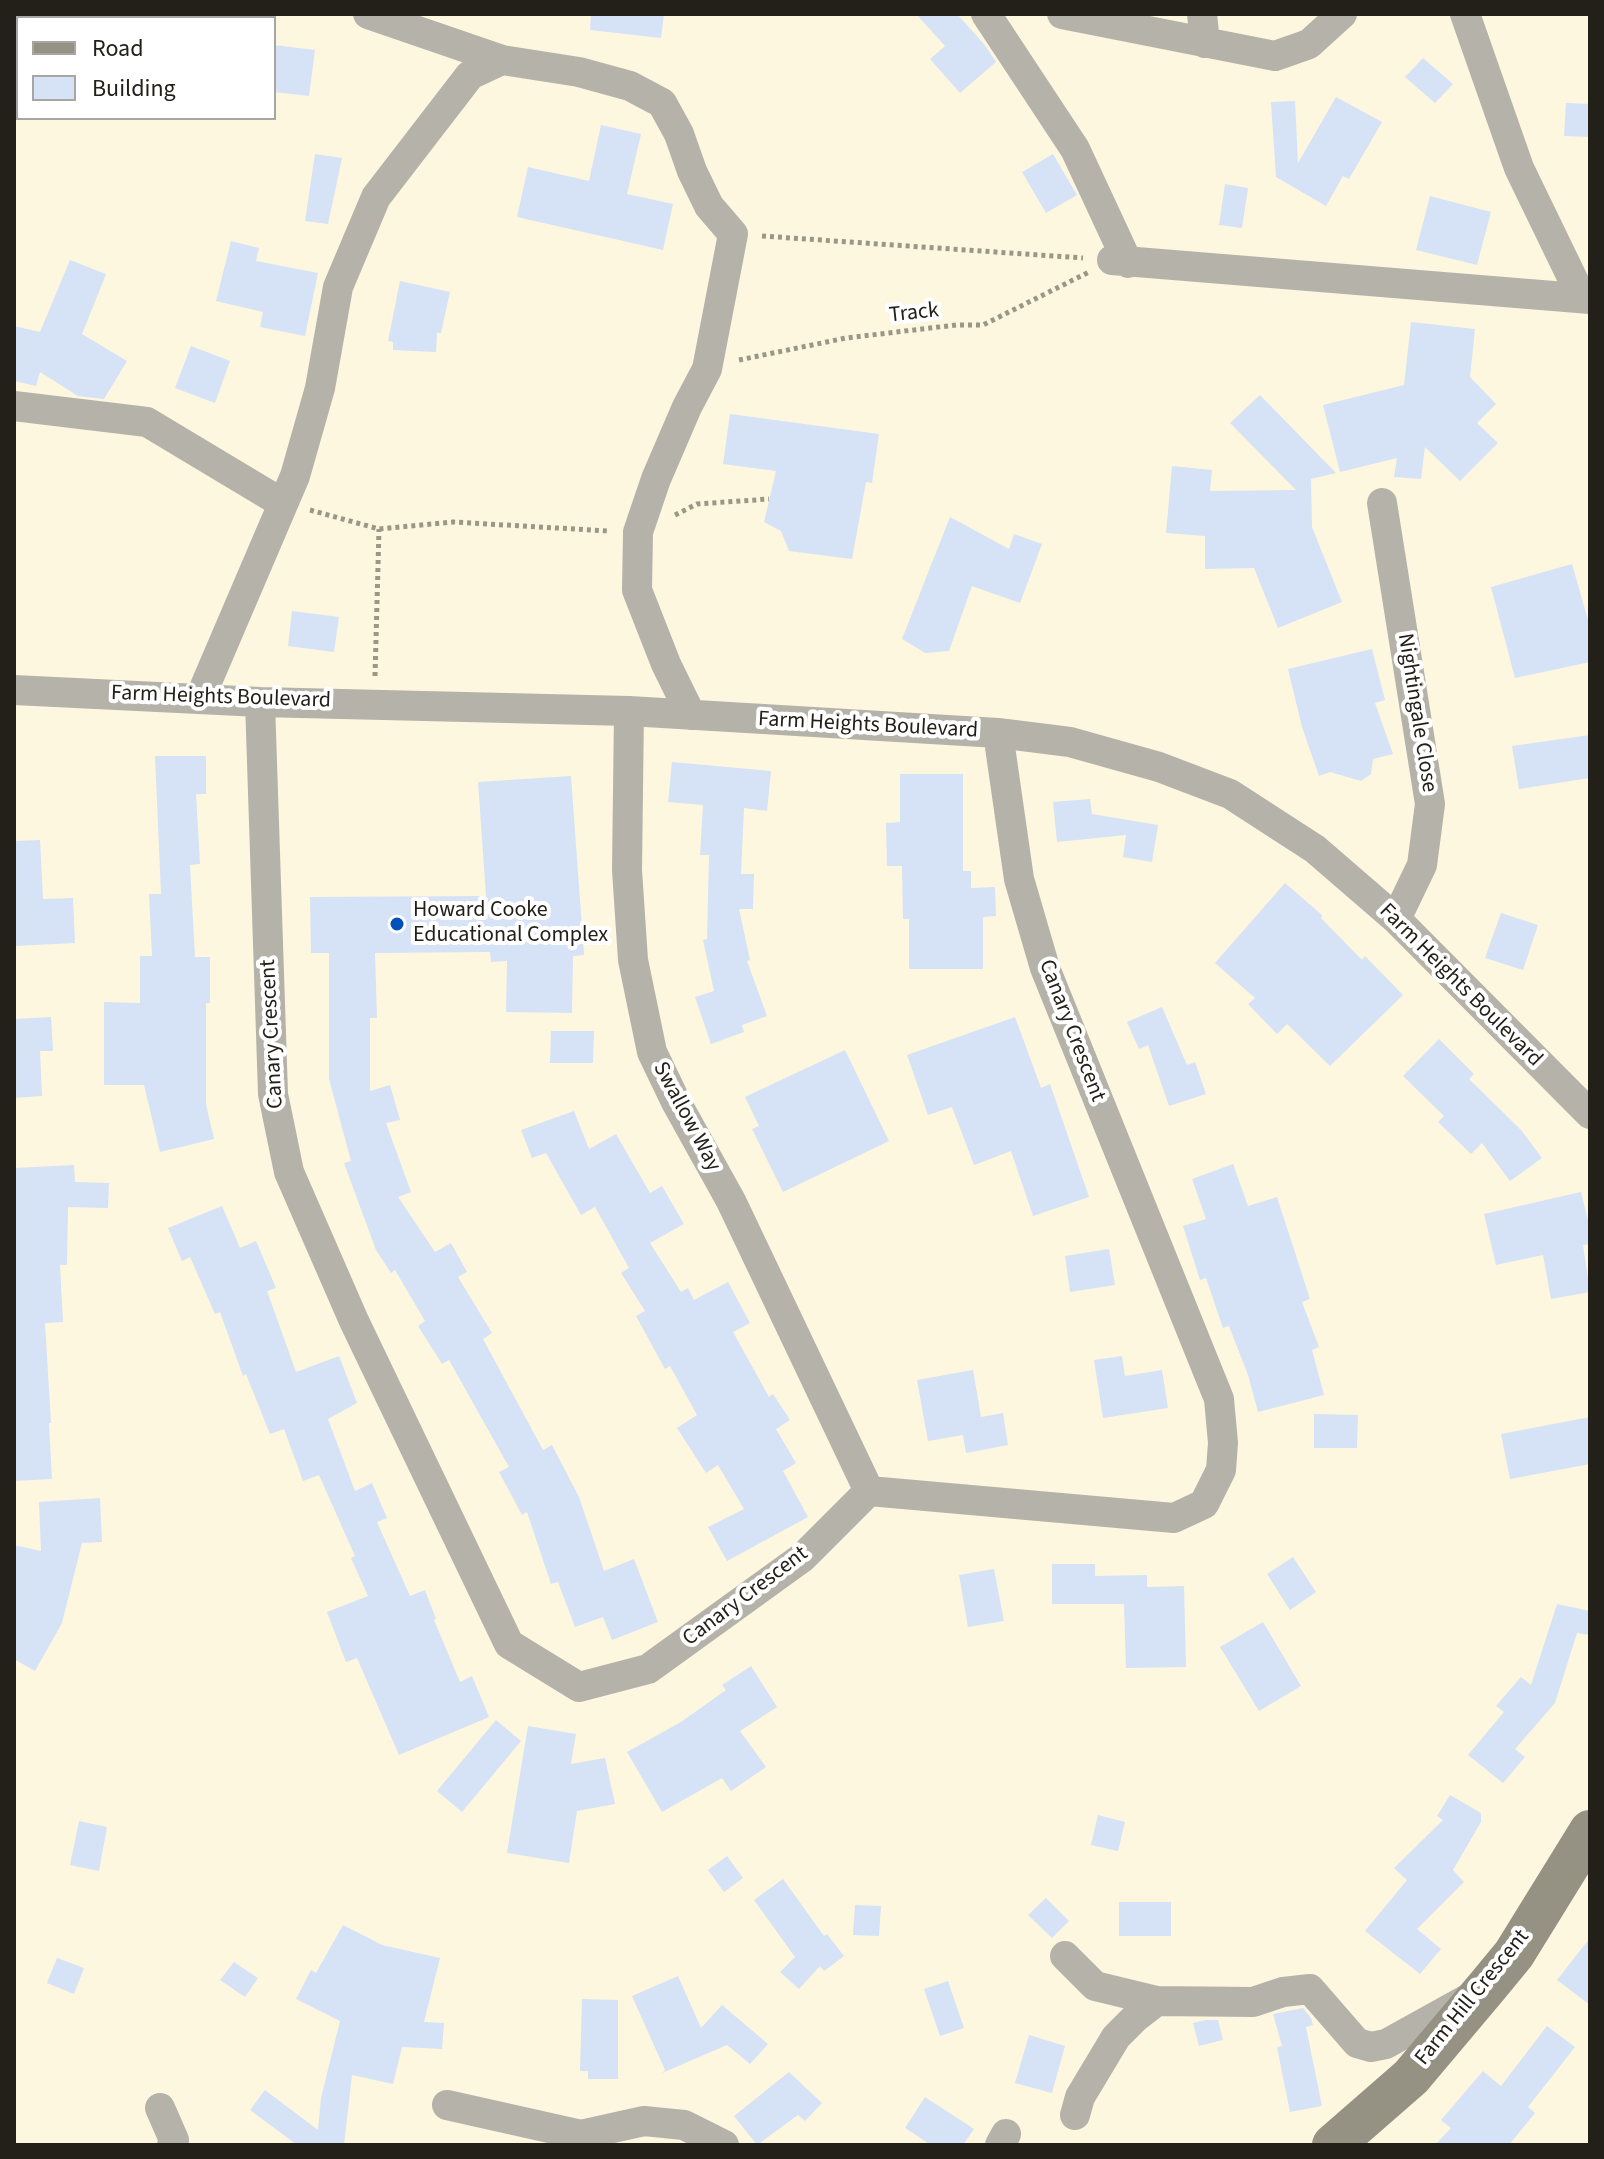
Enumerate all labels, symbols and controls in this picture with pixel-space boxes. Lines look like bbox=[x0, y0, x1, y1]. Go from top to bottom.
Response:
legend bbox=[16, 16, 276, 120]
text: Road bbox=[92, 31, 144, 66]
text: Building bbox=[92, 71, 176, 106]
street label: Track bbox=[888, 298, 940, 330]
street label: Nightingale Close bbox=[1390, 632, 1442, 794]
street label: Farm Heights Boulevard bbox=[111, 681, 331, 715]
street label: Farm Heights Boulevard bbox=[757, 707, 979, 745]
place label: Howard Cooke Educational Complex bbox=[413, 898, 608, 950]
street label: Farm Heights Boulevard bbox=[1373, 899, 1547, 1073]
marker: Howard Cooke Educational Complex bbox=[388, 915, 406, 933]
street label: Canary Crescent bbox=[1032, 956, 1110, 1106]
street label: Canary Crescent bbox=[256, 959, 290, 1109]
street label: Swallow Way bbox=[646, 1058, 726, 1176]
street label: Canary Crescent bbox=[678, 1541, 814, 1653]
street label: Farm Hill Crescent bbox=[1410, 1925, 1536, 2071]

